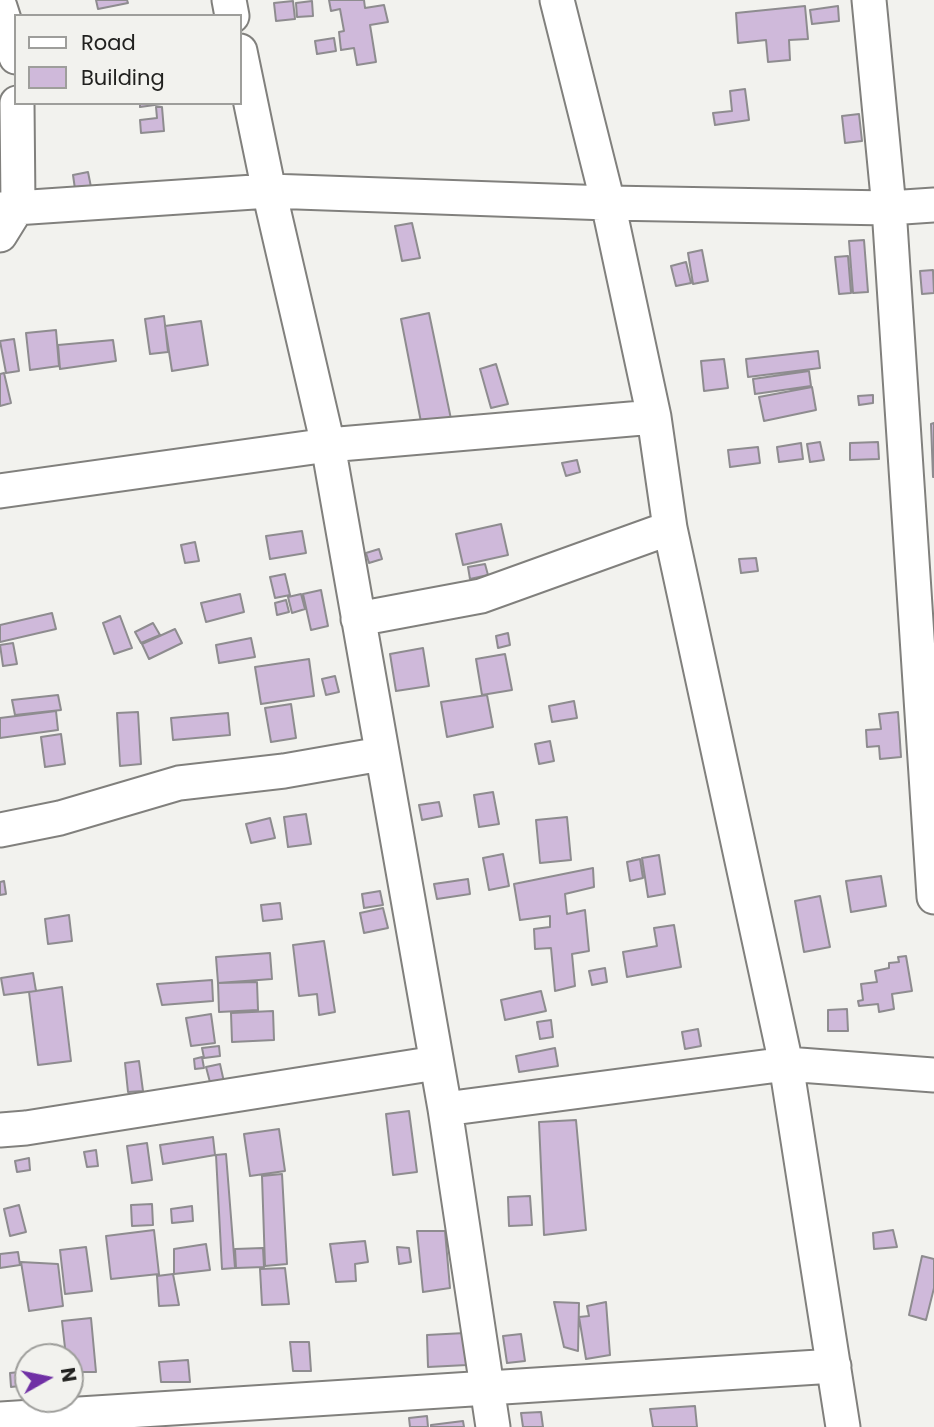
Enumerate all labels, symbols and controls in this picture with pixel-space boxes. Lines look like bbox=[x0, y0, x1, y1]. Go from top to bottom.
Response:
legend bbox=[14, 14, 242, 105]
text: Road bbox=[81, 28, 136, 57]
text: Building bbox=[81, 63, 165, 92]
north arrow bbox=[14, 1343, 84, 1413]
text: N bbox=[54, 1366, 83, 1384]

